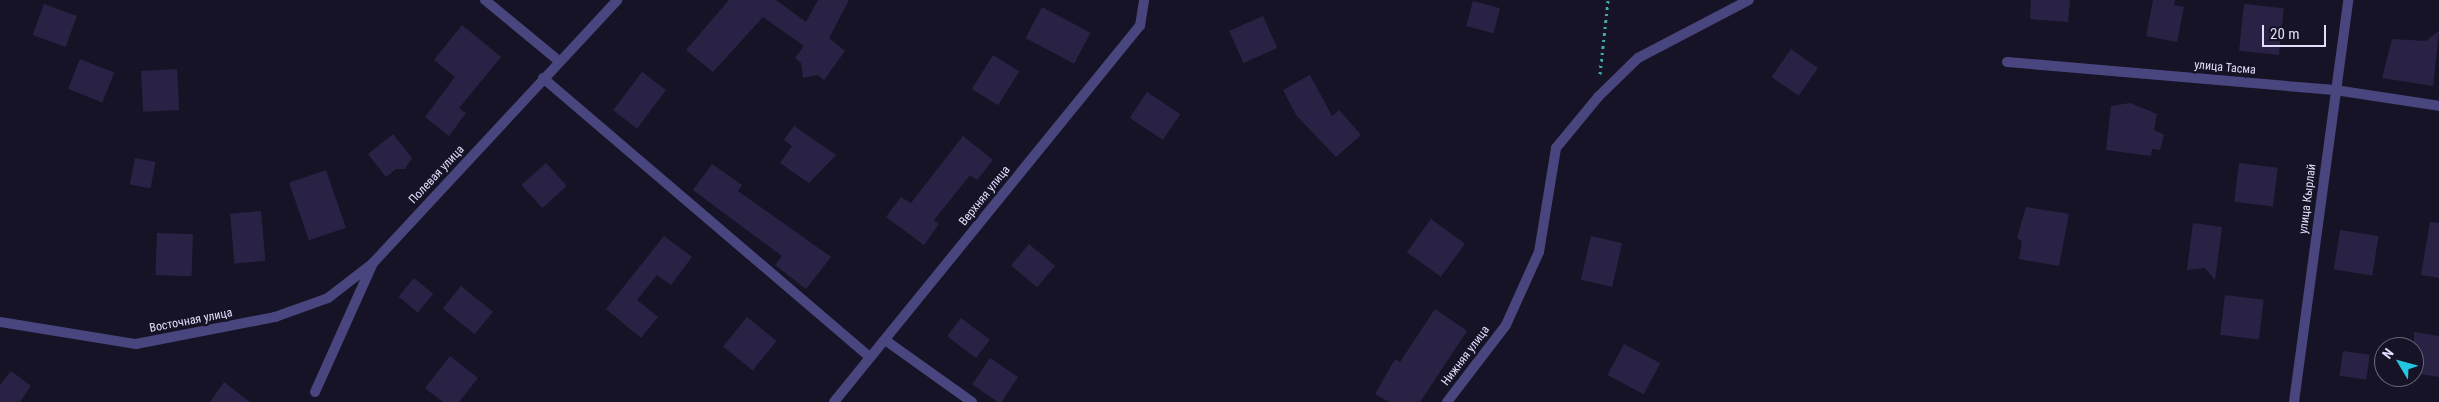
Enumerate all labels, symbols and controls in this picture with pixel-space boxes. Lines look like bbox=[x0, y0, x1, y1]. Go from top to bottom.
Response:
scale bar bbox=[2264, 15, 2328, 47]
text: 20 m bbox=[2270, 25, 2300, 43]
street label: улица Тасма bbox=[2193, 58, 2257, 78]
street label: Полевая улица bbox=[406, 143, 468, 207]
street label: Верхняя улица bbox=[957, 163, 1013, 229]
street label: улица Кырлай bbox=[2297, 163, 2319, 235]
street label: Восточная улица bbox=[148, 306, 234, 336]
street label: Нижняя улица bbox=[1439, 323, 1493, 389]
north arrow bbox=[2374, 337, 2424, 387]
text: N bbox=[2379, 345, 2397, 362]

